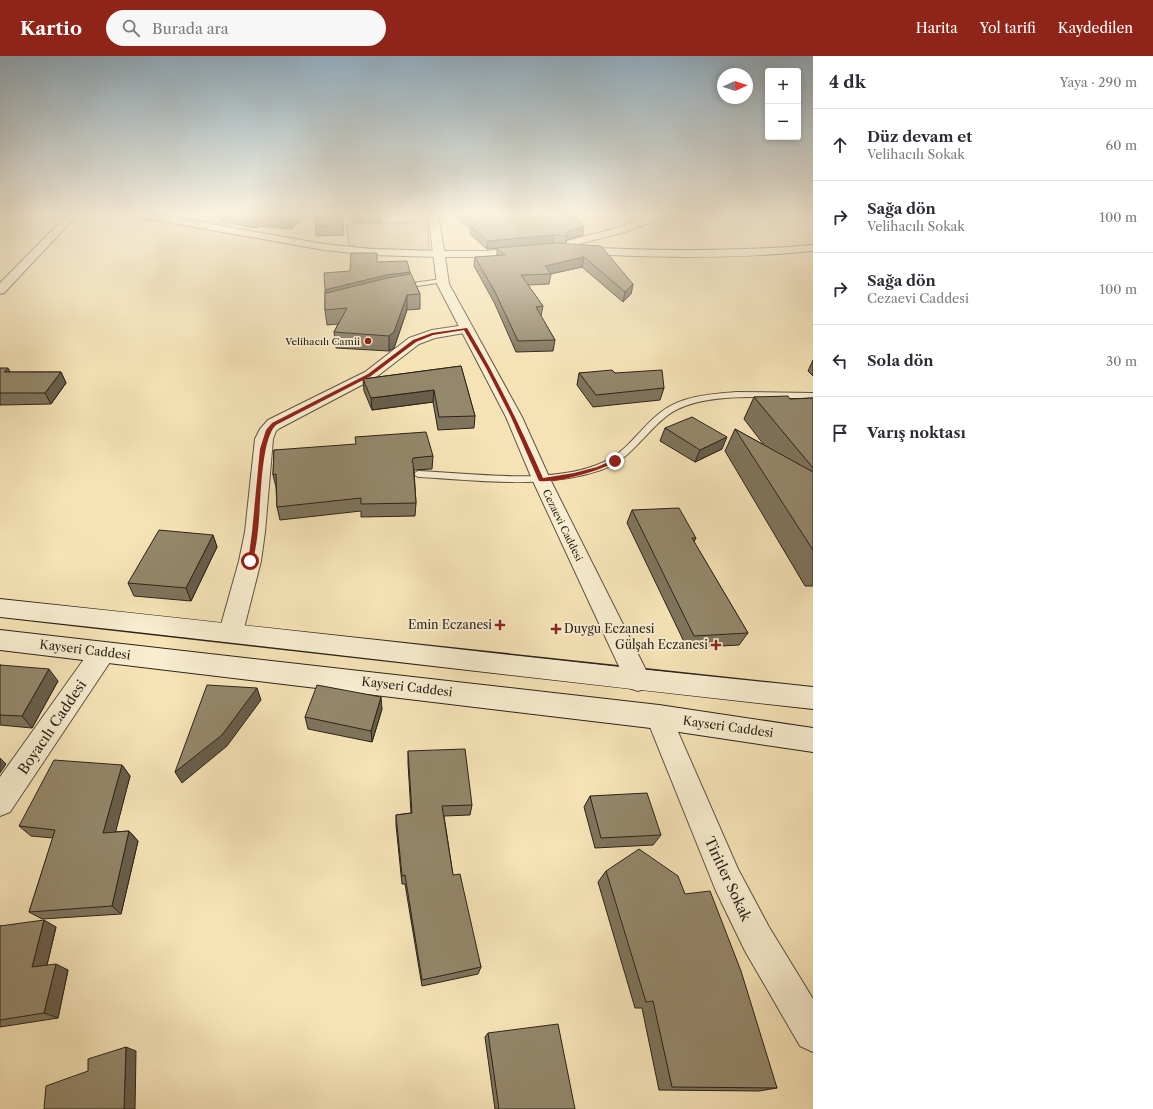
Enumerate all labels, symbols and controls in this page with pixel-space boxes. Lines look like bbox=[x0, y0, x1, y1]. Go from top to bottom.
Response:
search box bbox=[106, 10, 386, 46]
text: Kartio bbox=[20, 17, 82, 40]
icon: search bbox=[120, 17, 142, 39]
text: Burada ara bbox=[152, 19, 229, 38]
text: Harita bbox=[916, 19, 958, 37]
text: Yol tarifi bbox=[980, 19, 1036, 37]
text: Kaydedilen bbox=[1058, 19, 1133, 37]
north arrow bbox=[717, 68, 753, 104]
map controls bbox=[765, 68, 801, 140]
button: + bbox=[765, 68, 801, 104]
text: 4 dk bbox=[829, 72, 866, 92]
text: Yaya · 290 m bbox=[1059, 74, 1137, 90]
button: − bbox=[765, 104, 801, 140]
text: Düz devam et bbox=[867, 127, 972, 146]
icon: ahead bbox=[829, 134, 851, 156]
text: 60 m bbox=[1106, 137, 1137, 153]
text: Velihacılı Sokak bbox=[867, 146, 965, 162]
text: Sağa dön bbox=[867, 199, 936, 218]
icon: right bbox=[829, 206, 851, 228]
text: 100 m bbox=[1099, 209, 1137, 225]
text: Velihacılı Sokak bbox=[867, 218, 965, 234]
text: Sağa dön bbox=[867, 271, 936, 290]
icon: right bbox=[829, 278, 851, 300]
text: 100 m bbox=[1099, 281, 1137, 297]
text: Cezaevi Caddesi bbox=[867, 290, 969, 306]
place label: Velihacılı Camii bbox=[284, 335, 360, 348]
marker: Velihacılı Camii bbox=[363, 336, 373, 346]
icon: left bbox=[829, 350, 851, 372]
text: Sola dön bbox=[867, 351, 934, 370]
text: 30 m bbox=[1106, 353, 1137, 369]
icon: arrive bbox=[829, 422, 851, 444]
text: Varış noktası bbox=[867, 423, 966, 442]
route end bbox=[606, 452, 624, 470]
street label: Cezaevi Caddesi bbox=[540, 487, 586, 563]
route start bbox=[241, 552, 259, 570]
place label: Emin Eczanesi bbox=[408, 617, 492, 632]
marker: Emin Eczanesi bbox=[495, 620, 505, 630]
place label: Duygu Eczanesi bbox=[564, 621, 655, 636]
marker: Duygu Eczanesi bbox=[551, 624, 561, 634]
street label: Kayseri Caddesi bbox=[39, 636, 132, 663]
place label: Gülşah Eczanesi bbox=[615, 637, 708, 652]
marker: Gülşah Eczanesi bbox=[711, 640, 721, 650]
street label: Kayseri Caddesi bbox=[361, 673, 454, 700]
street label: Boyacılı Caddesi bbox=[14, 676, 90, 778]
street label: Kayseri Caddesi bbox=[682, 713, 775, 740]
street label: Tiritler Sokak bbox=[701, 834, 756, 925]

